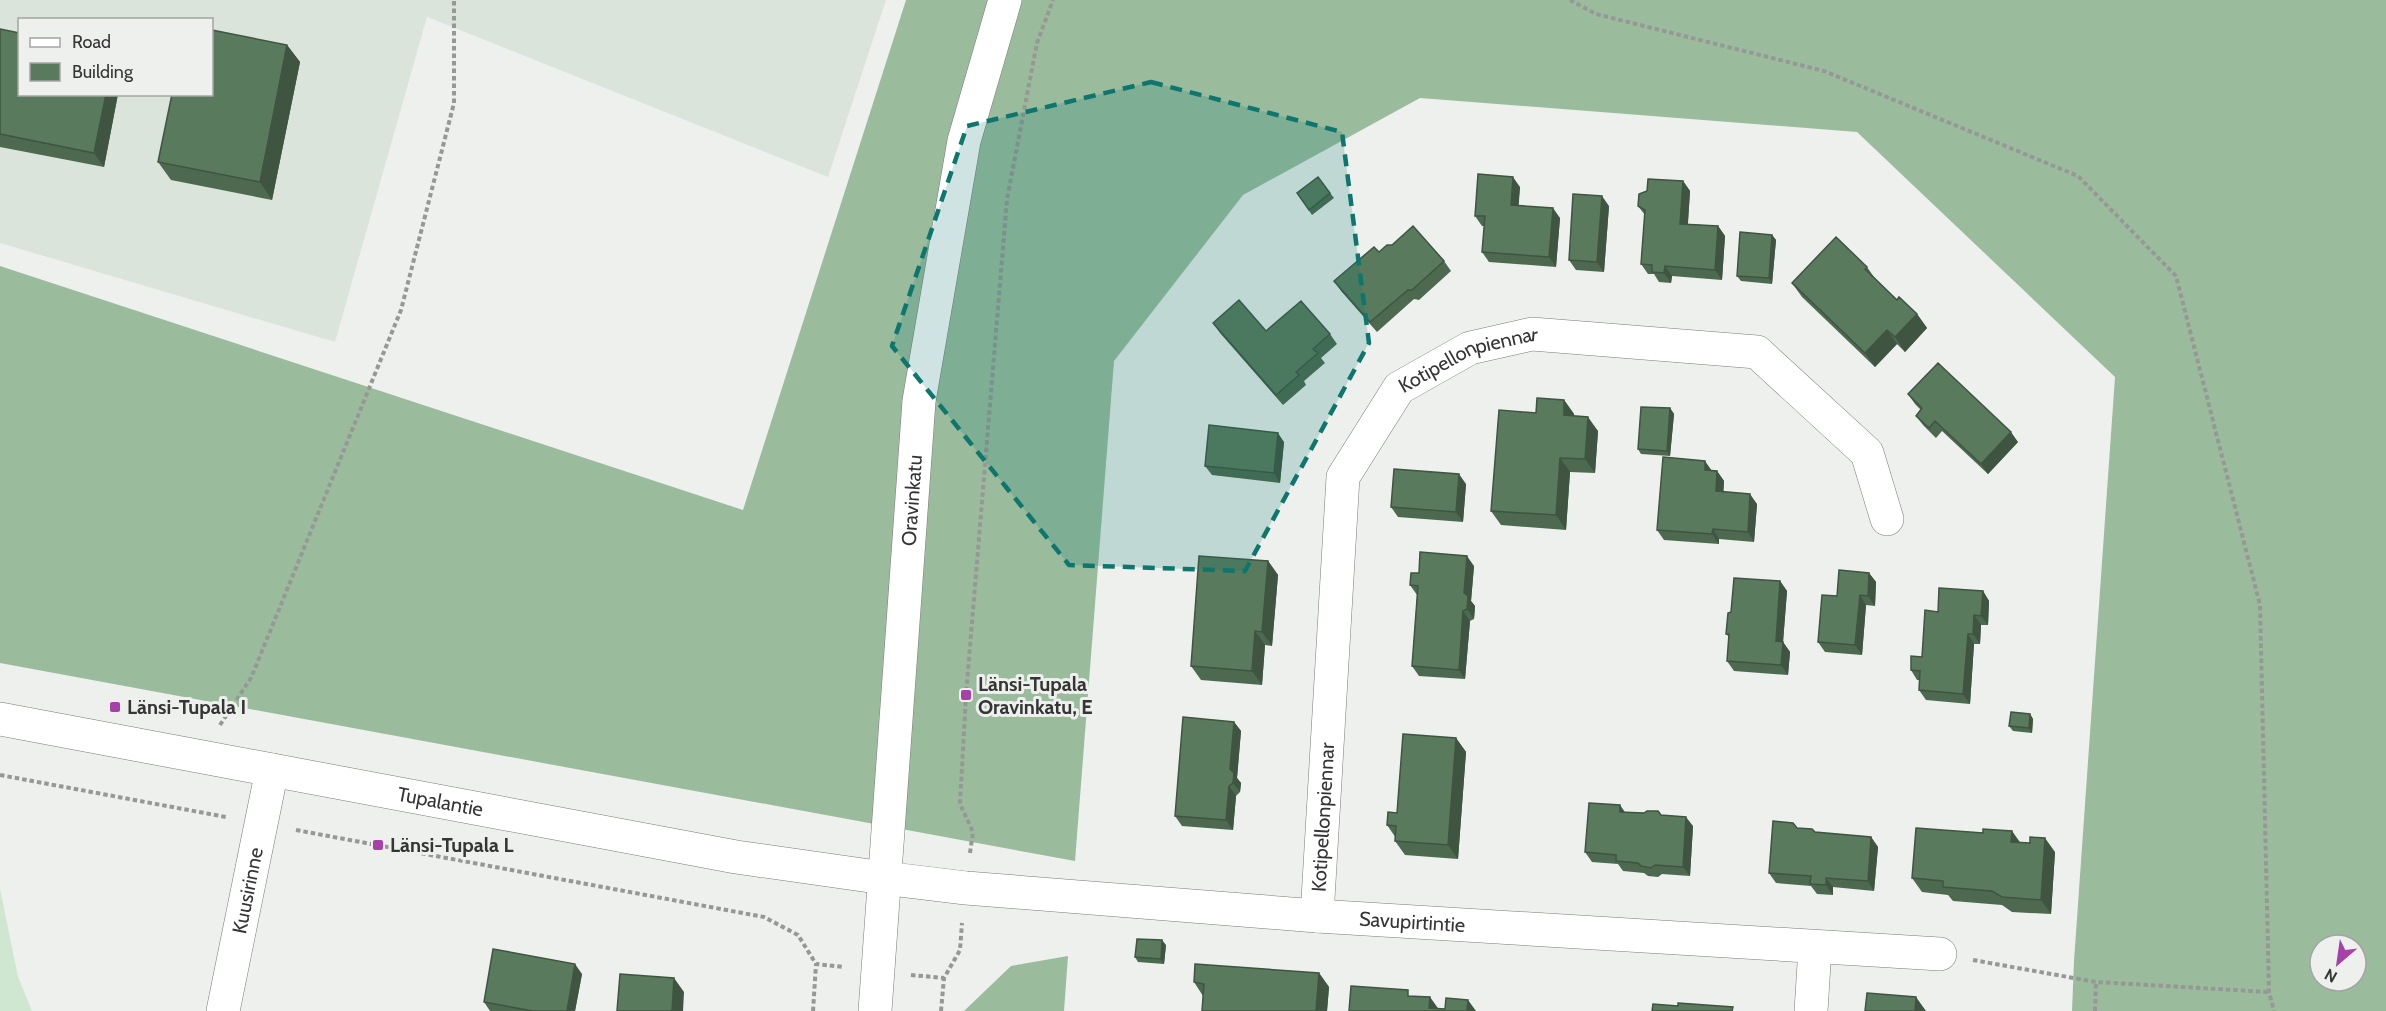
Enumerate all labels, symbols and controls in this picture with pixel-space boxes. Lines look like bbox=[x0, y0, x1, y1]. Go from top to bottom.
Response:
legend bbox=[18, 18, 213, 96]
text: Road bbox=[72, 31, 111, 53]
text: Building bbox=[72, 61, 134, 83]
street label: Kotipellonpiennar bbox=[1394, 322, 1539, 398]
street label: Oravinkatu bbox=[897, 454, 927, 547]
place label: Länsi-Tupala Oravinkatu, E bbox=[978, 672, 1093, 719]
marker: Länsi-Tupala Oravinkatu, E bbox=[959, 688, 973, 702]
place label: Länsi-Tupala I bbox=[127, 695, 246, 719]
marker: Länsi-Tupala I bbox=[108, 700, 122, 714]
street label: Kotipellonpiennar bbox=[1306, 741, 1339, 892]
street label: Tupalantie bbox=[395, 782, 485, 821]
place label: Länsi-Tupala L bbox=[390, 833, 513, 857]
marker: Länsi-Tupala L bbox=[371, 838, 385, 852]
street label: Kuusirinne bbox=[227, 845, 268, 936]
street label: Savupirtintie bbox=[1358, 907, 1466, 937]
north arrow bbox=[2308, 933, 2368, 993]
text: N bbox=[2321, 965, 2341, 987]

